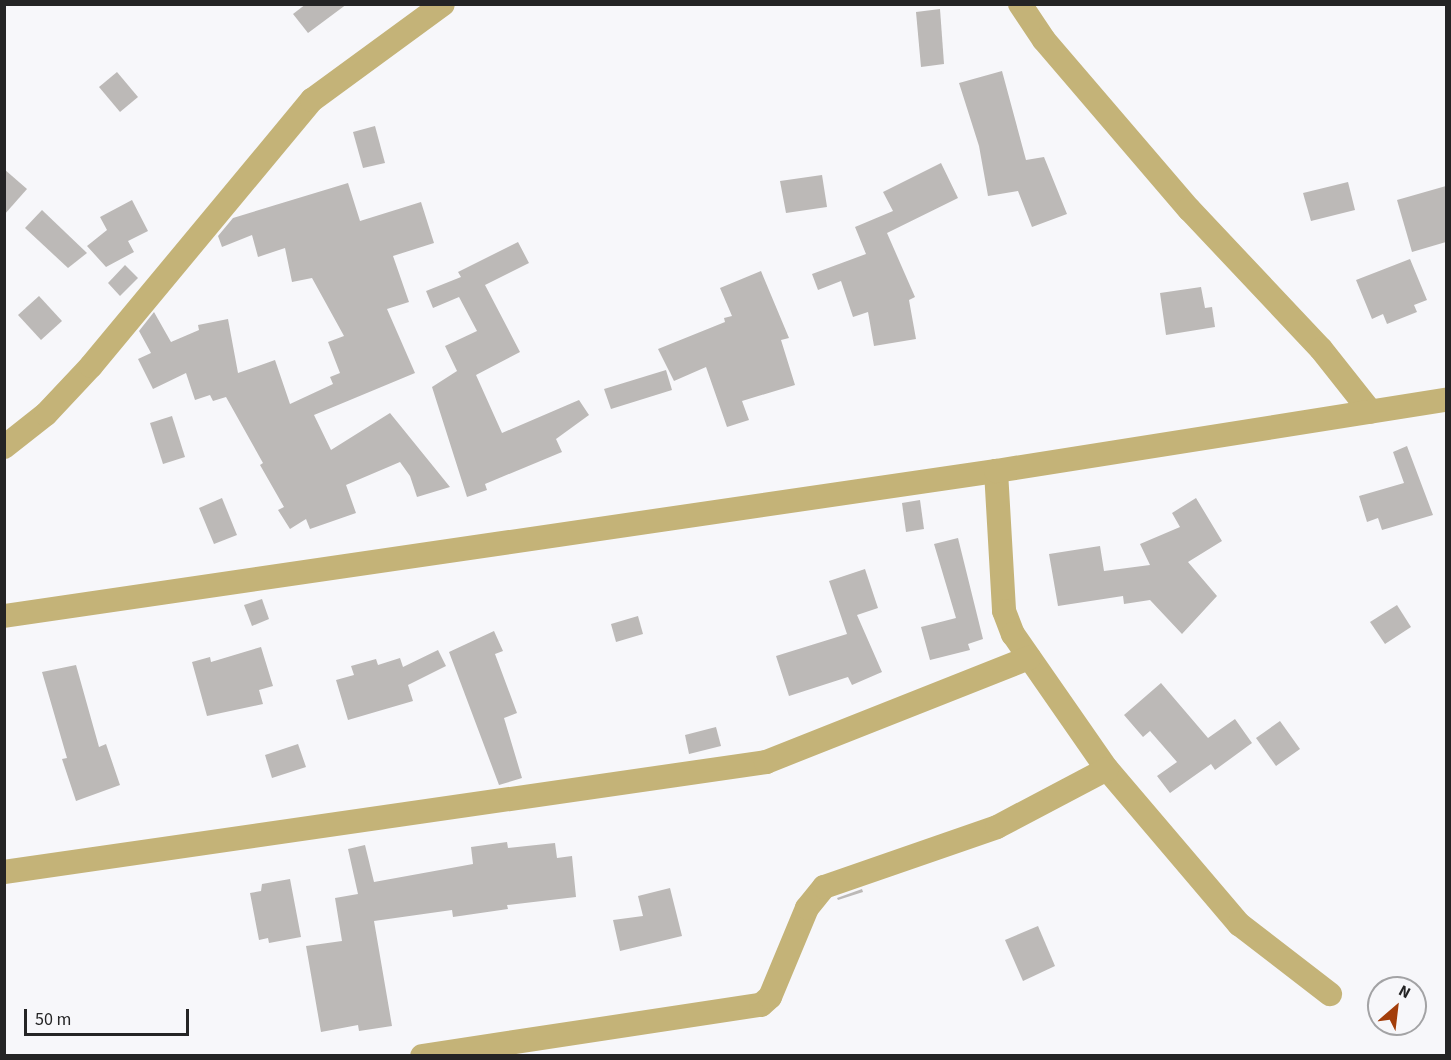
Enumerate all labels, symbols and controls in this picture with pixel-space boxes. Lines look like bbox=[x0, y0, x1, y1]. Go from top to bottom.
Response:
north arrow bbox=[1367, 976, 1427, 1036]
text: N bbox=[1395, 980, 1414, 1004]
scale bar bbox=[27, 997, 192, 1035]
text: 50 m bbox=[35, 1007, 71, 1032]

